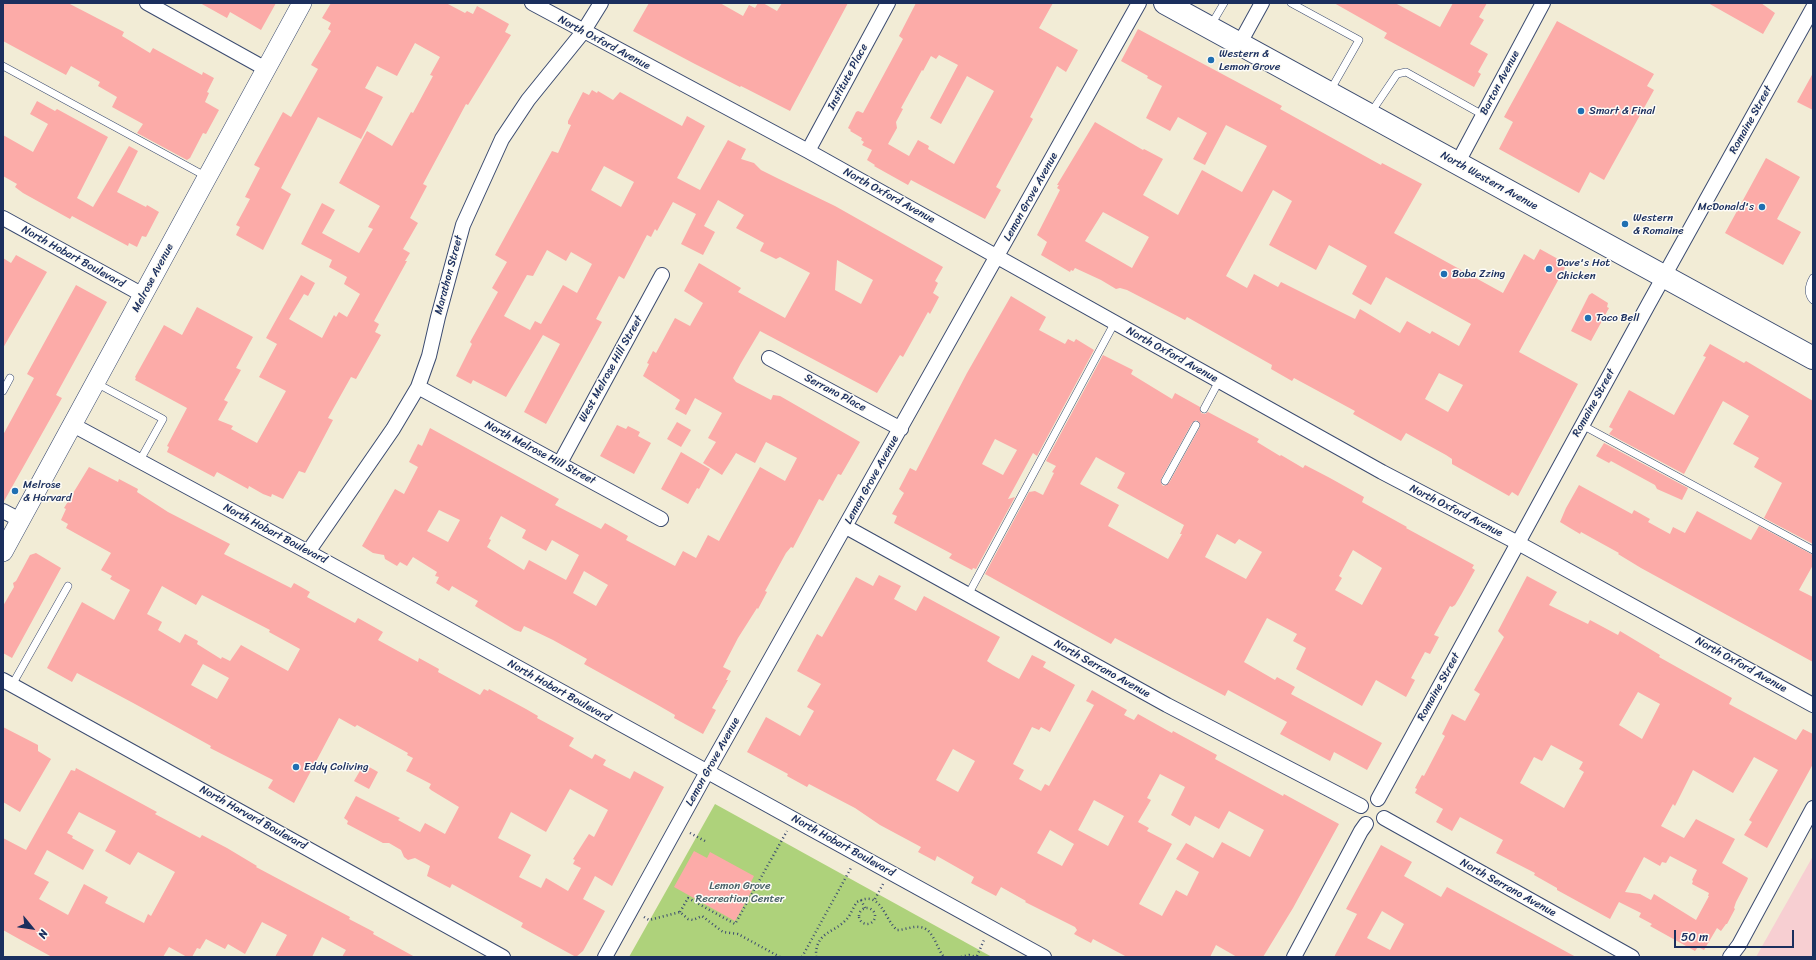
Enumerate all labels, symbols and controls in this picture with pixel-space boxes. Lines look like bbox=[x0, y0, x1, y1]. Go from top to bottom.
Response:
street label: North Oxford Avenue bbox=[556, 13, 652, 73]
street label: Institute Place bbox=[825, 42, 871, 112]
place label: Western & Lemon Grove bbox=[1219, 47, 1280, 73]
street label: Barton Avenue bbox=[1477, 48, 1523, 118]
marker: Western & Lemon Grove bbox=[1206, 55, 1216, 65]
street label: Romaine Street bbox=[1727, 84, 1775, 156]
place label: Smart & Final bbox=[1589, 104, 1655, 118]
marker: Smart & Final bbox=[1576, 106, 1586, 116]
street label: North Western Avenue bbox=[1438, 149, 1540, 213]
street label: Lemon Grove Avenue bbox=[1001, 150, 1061, 244]
street label: North Oxford Avenue bbox=[841, 165, 937, 227]
place label: McDonald's bbox=[1698, 200, 1754, 214]
marker: McDonald's bbox=[1757, 202, 1767, 212]
place label: Western & Romaine bbox=[1633, 211, 1684, 237]
marker: Western & Romaine bbox=[1620, 219, 1630, 229]
street label: North Hobart Boulevard bbox=[19, 223, 127, 291]
street label: Marathon Street bbox=[432, 234, 466, 316]
street label: Melrose Avenue bbox=[129, 242, 177, 314]
place label: Dave's Hot Chicken bbox=[1557, 256, 1610, 282]
marker: Dave's Hot Chicken bbox=[1544, 264, 1554, 274]
place label: Boba Zzing bbox=[1452, 267, 1505, 281]
marker: Boba Zzing bbox=[1439, 269, 1449, 279]
place label: Taco Bell bbox=[1596, 311, 1639, 325]
marker: Taco Bell bbox=[1583, 313, 1593, 323]
street label: West Melrose Hill Street bbox=[576, 314, 646, 424]
street label: North Oxford Avenue bbox=[1124, 324, 1220, 386]
street label: Romaine Street bbox=[1570, 367, 1618, 439]
street label: Serrano Place bbox=[802, 371, 868, 415]
street label: North Melrose Hill Street bbox=[482, 418, 598, 488]
street label: Lemon Grove Avenue bbox=[842, 433, 902, 527]
place label: Melrose & Harvard bbox=[23, 478, 72, 504]
street label: North Oxford Avenue bbox=[1407, 482, 1505, 540]
marker: Melrose & Harvard bbox=[10, 486, 20, 496]
street label: North Hobart Boulevard bbox=[221, 501, 329, 567]
street label: North Oxford Avenue bbox=[1693, 634, 1789, 696]
street label: North Serrano Avenue bbox=[1052, 637, 1152, 701]
street label: Romaine Street bbox=[1415, 651, 1463, 723]
street label: North Hobart Boulevard bbox=[505, 657, 613, 725]
street label: Lemon Grove Avenue bbox=[683, 715, 743, 809]
place label: Eddy Coliving bbox=[304, 760, 368, 774]
marker: Eddy Coliving bbox=[291, 762, 301, 772]
street label: North Harvard Boulevard bbox=[197, 783, 309, 853]
street label: North Hobart Boulevard bbox=[789, 812, 897, 880]
street label: North Serrano Avenue bbox=[1458, 856, 1558, 920]
park label: Lemon Grove Recreation Center bbox=[696, 879, 784, 905]
north arrow bbox=[12, 908, 52, 948]
scale bar bbox=[1676, 922, 1796, 948]
text: N bbox=[33, 926, 53, 942]
text: 50 m bbox=[1681, 926, 1708, 948]

